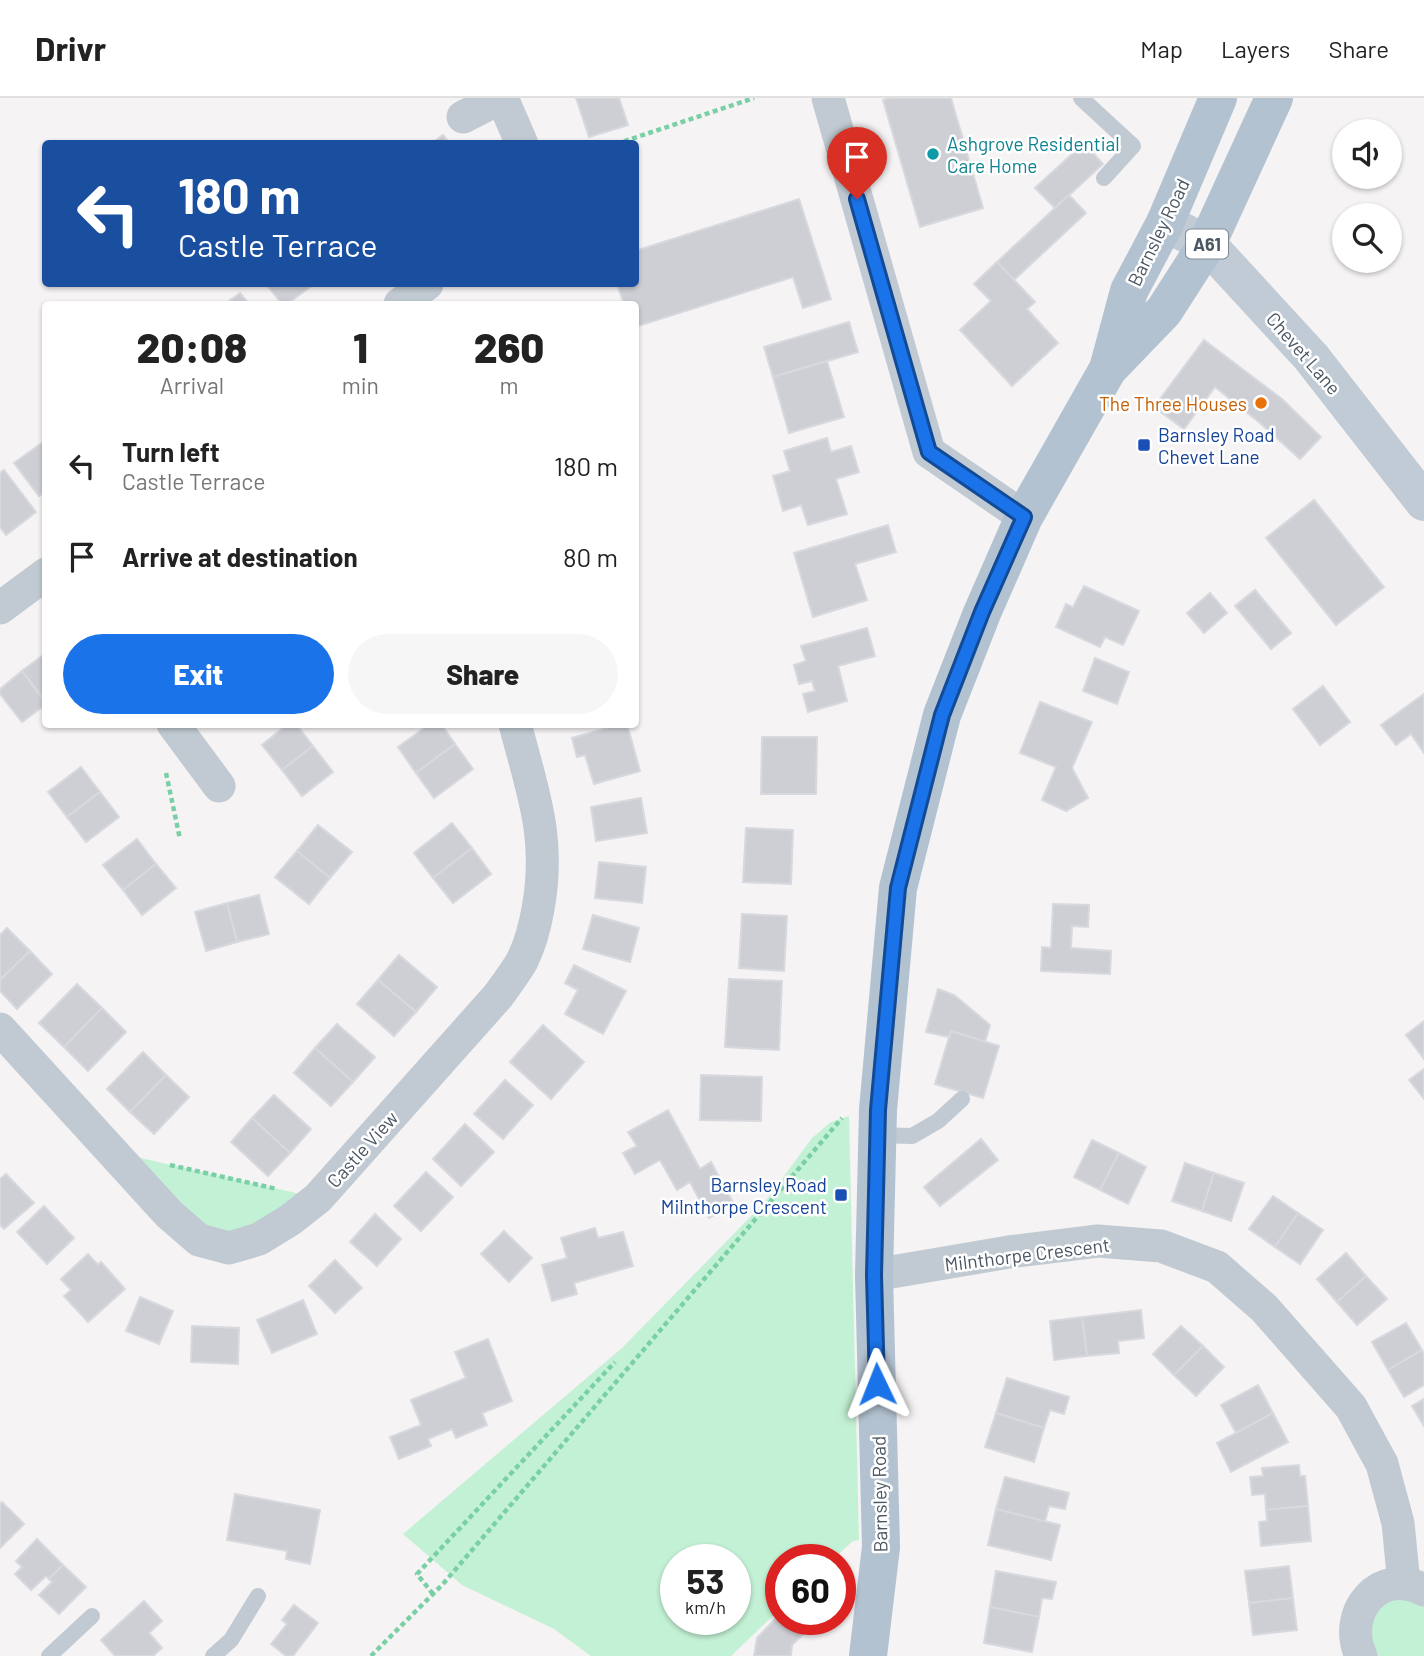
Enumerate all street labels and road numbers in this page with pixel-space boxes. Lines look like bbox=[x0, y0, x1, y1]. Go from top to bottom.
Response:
street label: Barnsley Road bbox=[1122, 175, 1194, 289]
road number: A61 bbox=[1186, 230, 1228, 258]
street label: Chevet Lane bbox=[1262, 307, 1346, 399]
street label: Castle View bbox=[322, 1106, 403, 1192]
street label: Milnthorpe Crescent bbox=[943, 1232, 1111, 1276]
street label: Barnsley Road bbox=[866, 1435, 892, 1553]

